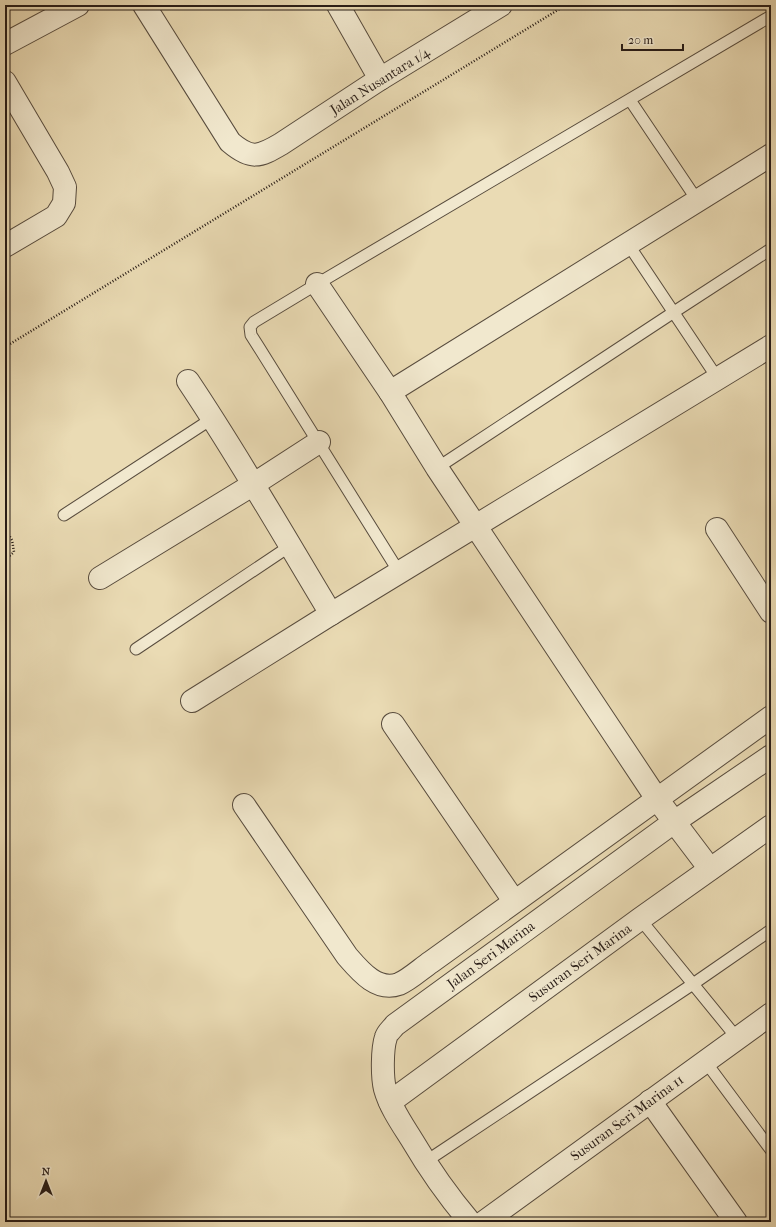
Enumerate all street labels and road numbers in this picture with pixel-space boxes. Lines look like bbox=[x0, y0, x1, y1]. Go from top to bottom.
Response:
street label: Jalan Nusantara 1/4 bbox=[326, 43, 433, 119]
street label: Jalan Seri Marina bbox=[443, 917, 539, 993]
street label: Susuran Seri Marina bbox=[525, 920, 635, 1006]
street label: Susuran Seri Marina 11 bbox=[567, 1071, 687, 1165]

